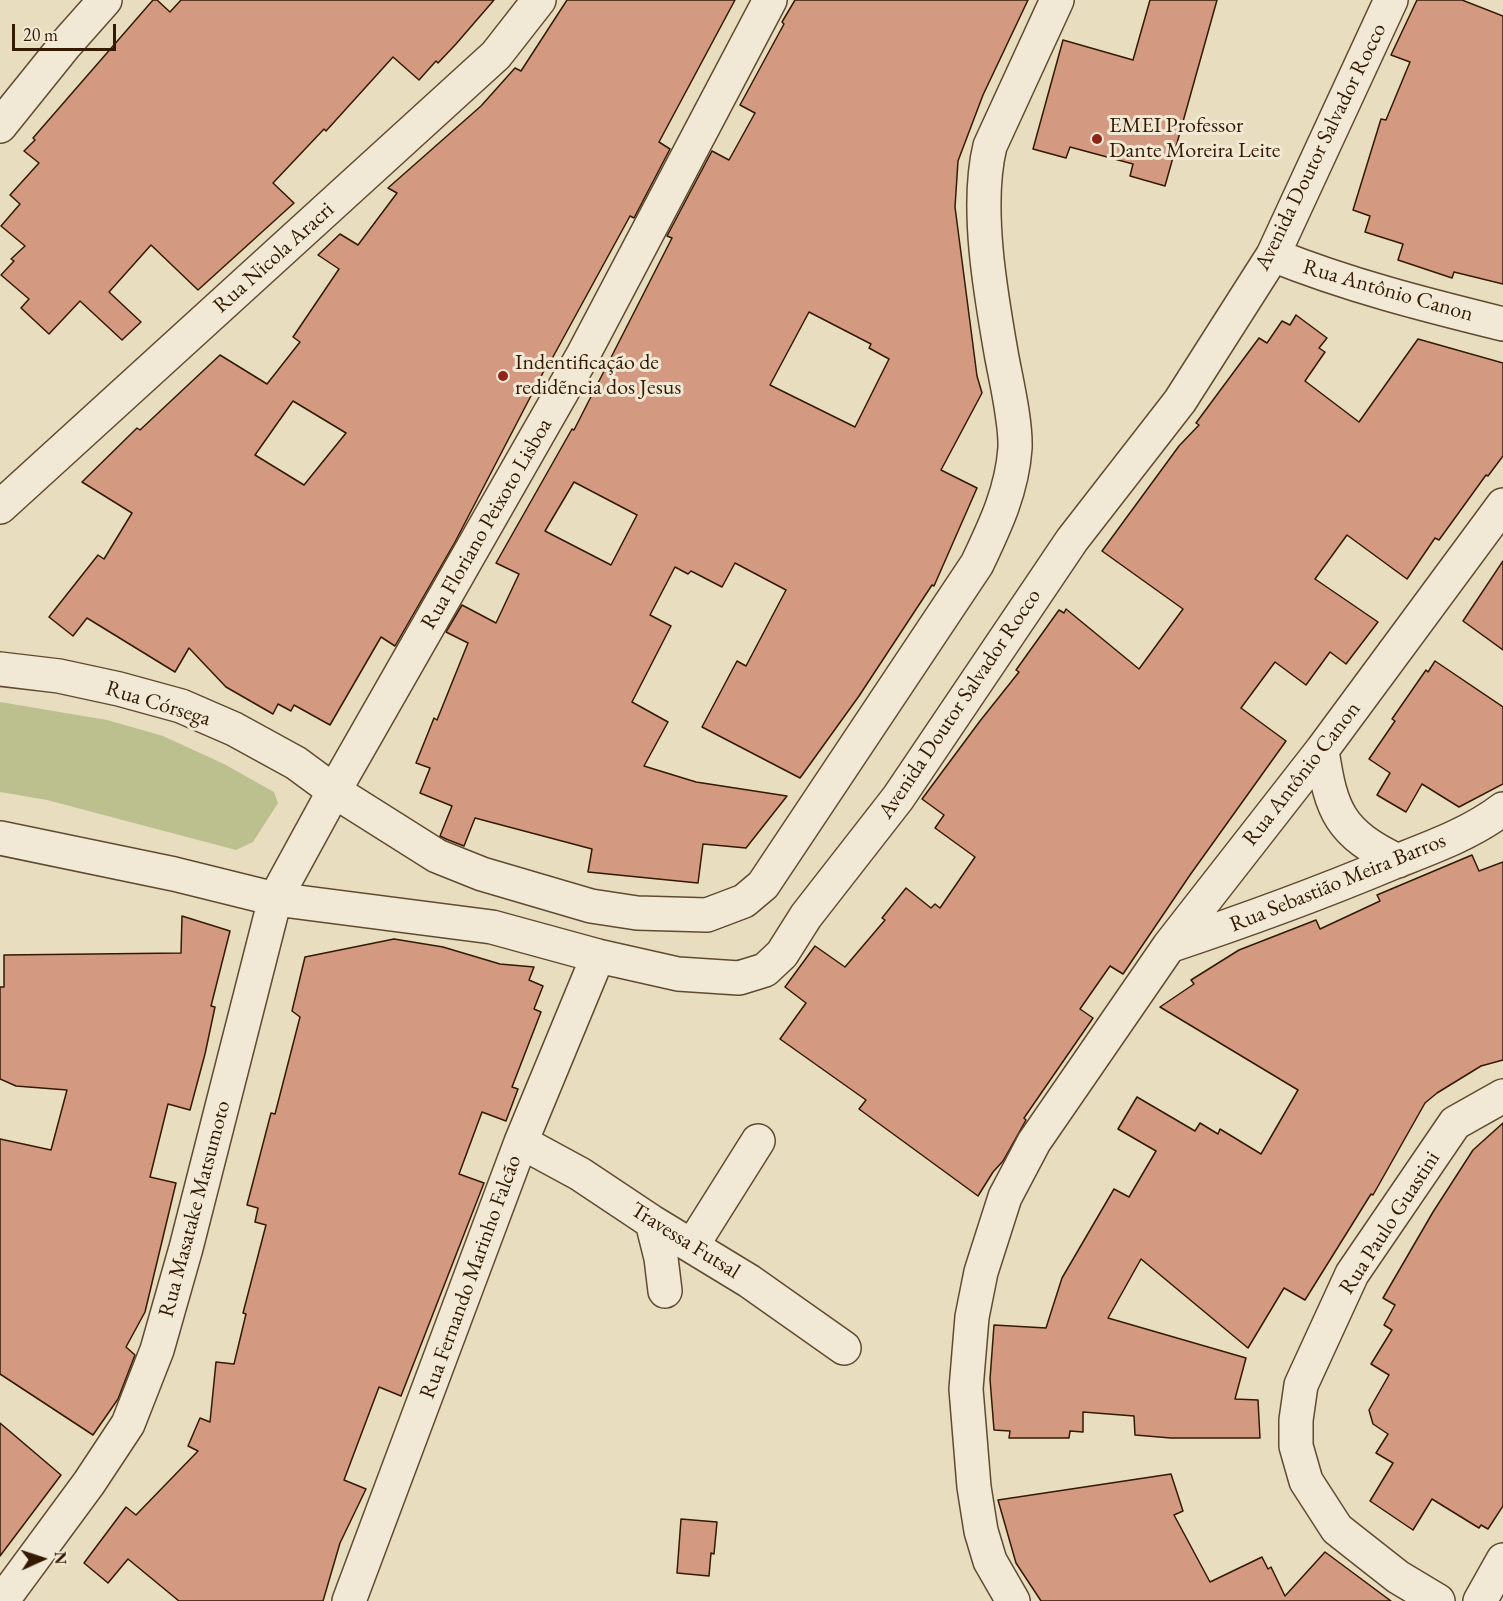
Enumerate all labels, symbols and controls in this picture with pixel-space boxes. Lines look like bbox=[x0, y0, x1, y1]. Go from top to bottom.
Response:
scale bar bbox=[15, 12, 118, 50]
street label: Avenida Doutor Salvador Rocco bbox=[1250, 19, 1392, 275]
text: 20 m bbox=[23, 23, 58, 46]
place label: EMEI Professor Dante Moreira Leite bbox=[1109, 113, 1280, 164]
marker: EMEI Professor Dante Moreira Leite bbox=[1090, 132, 1104, 146]
street label: Rua Nicola Aracri bbox=[208, 197, 340, 319]
street label: Rua Antônio Canon bbox=[1300, 254, 1476, 328]
place label: Indentificação de redidẽncia dos Jesus bbox=[515, 350, 681, 402]
marker: Indentificação de redidẽncia dos Jesus bbox=[496, 369, 510, 383]
street label: Rua Floriano Peixoto Lisboa bbox=[416, 414, 558, 634]
street label: Avenida Doutor Salvador Rocco bbox=[873, 584, 1047, 824]
street label: Rua Córsega bbox=[102, 676, 214, 732]
street label: Rua Antônio Canon bbox=[1237, 697, 1367, 851]
street label: Rua Sebastião Meira Barros bbox=[1226, 828, 1450, 938]
street label: Rua Masatake Matsumoto bbox=[153, 1098, 237, 1320]
street label: Rua Paulo Guastini bbox=[1334, 1147, 1446, 1299]
street label: Rua Fernando Marinho Falcão bbox=[415, 1151, 527, 1403]
street label: Travessa Futsal bbox=[625, 1197, 745, 1285]
north arrow bbox=[12, 1529, 72, 1589]
text: N bbox=[50, 1551, 71, 1565]

